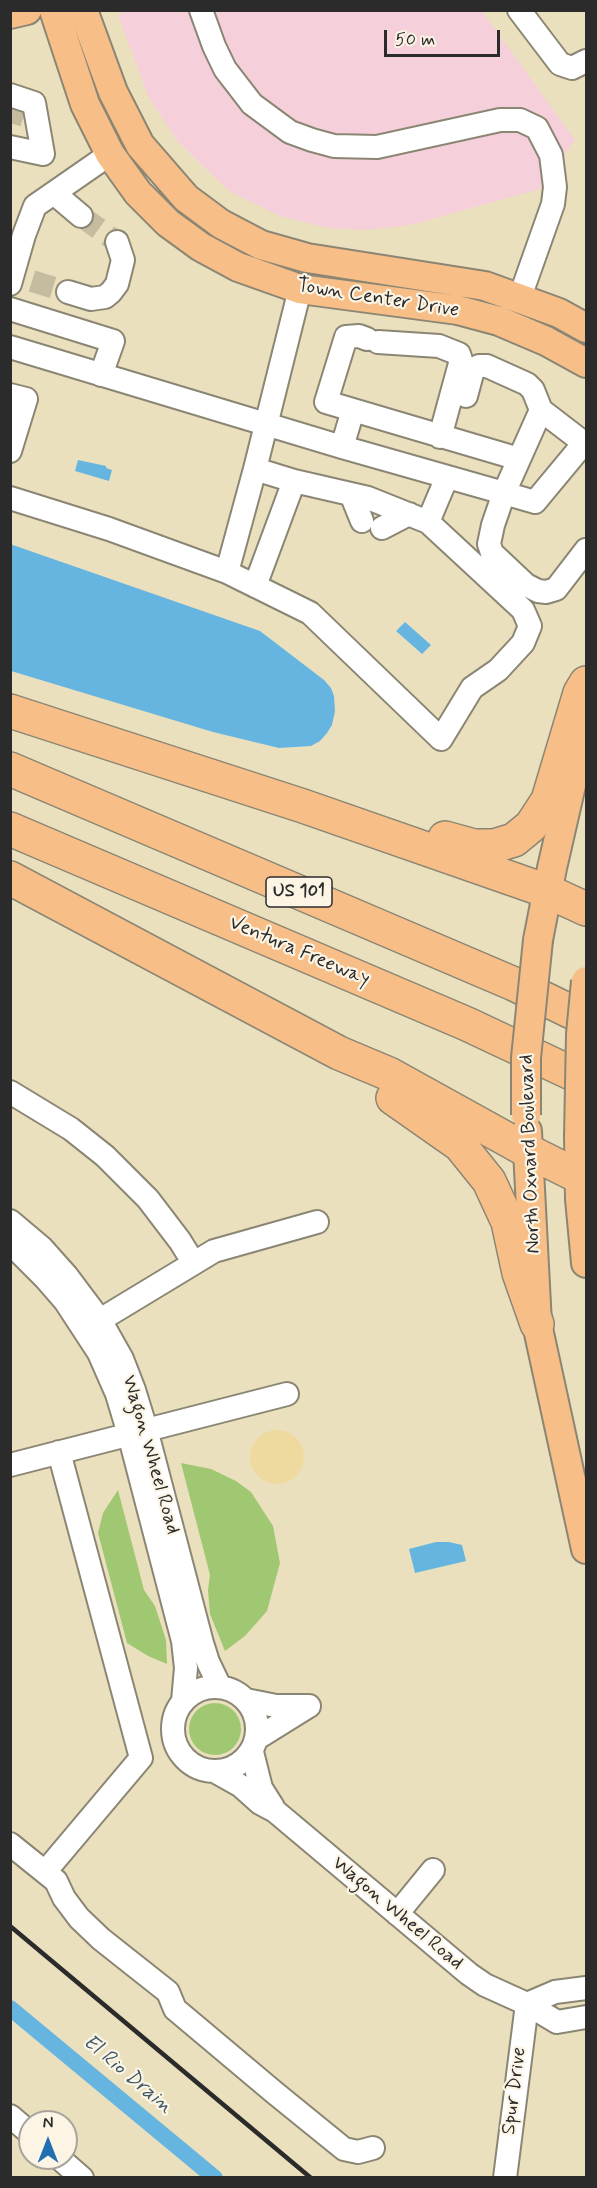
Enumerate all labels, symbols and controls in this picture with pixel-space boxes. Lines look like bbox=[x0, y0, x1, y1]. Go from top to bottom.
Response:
scale bar bbox=[387, 18, 502, 56]
text: 50 m bbox=[395, 28, 435, 52]
street label: Town Center Drive bbox=[295, 274, 461, 324]
road number: US 101 bbox=[266, 877, 332, 907]
street label: Ventura Freeway bbox=[225, 912, 373, 992]
street label: North Oxnard Boulevard bbox=[516, 1054, 546, 1254]
street label: Wagon Wheel Road bbox=[116, 1373, 184, 1537]
street label: Wagon Wheel Road bbox=[326, 1852, 468, 1976]
water label: El Rio Drain bbox=[77, 2030, 177, 2120]
street label: Spur Drive bbox=[498, 2046, 532, 2136]
north arrow bbox=[18, 2110, 78, 2170]
text: N bbox=[43, 2113, 53, 2134]

